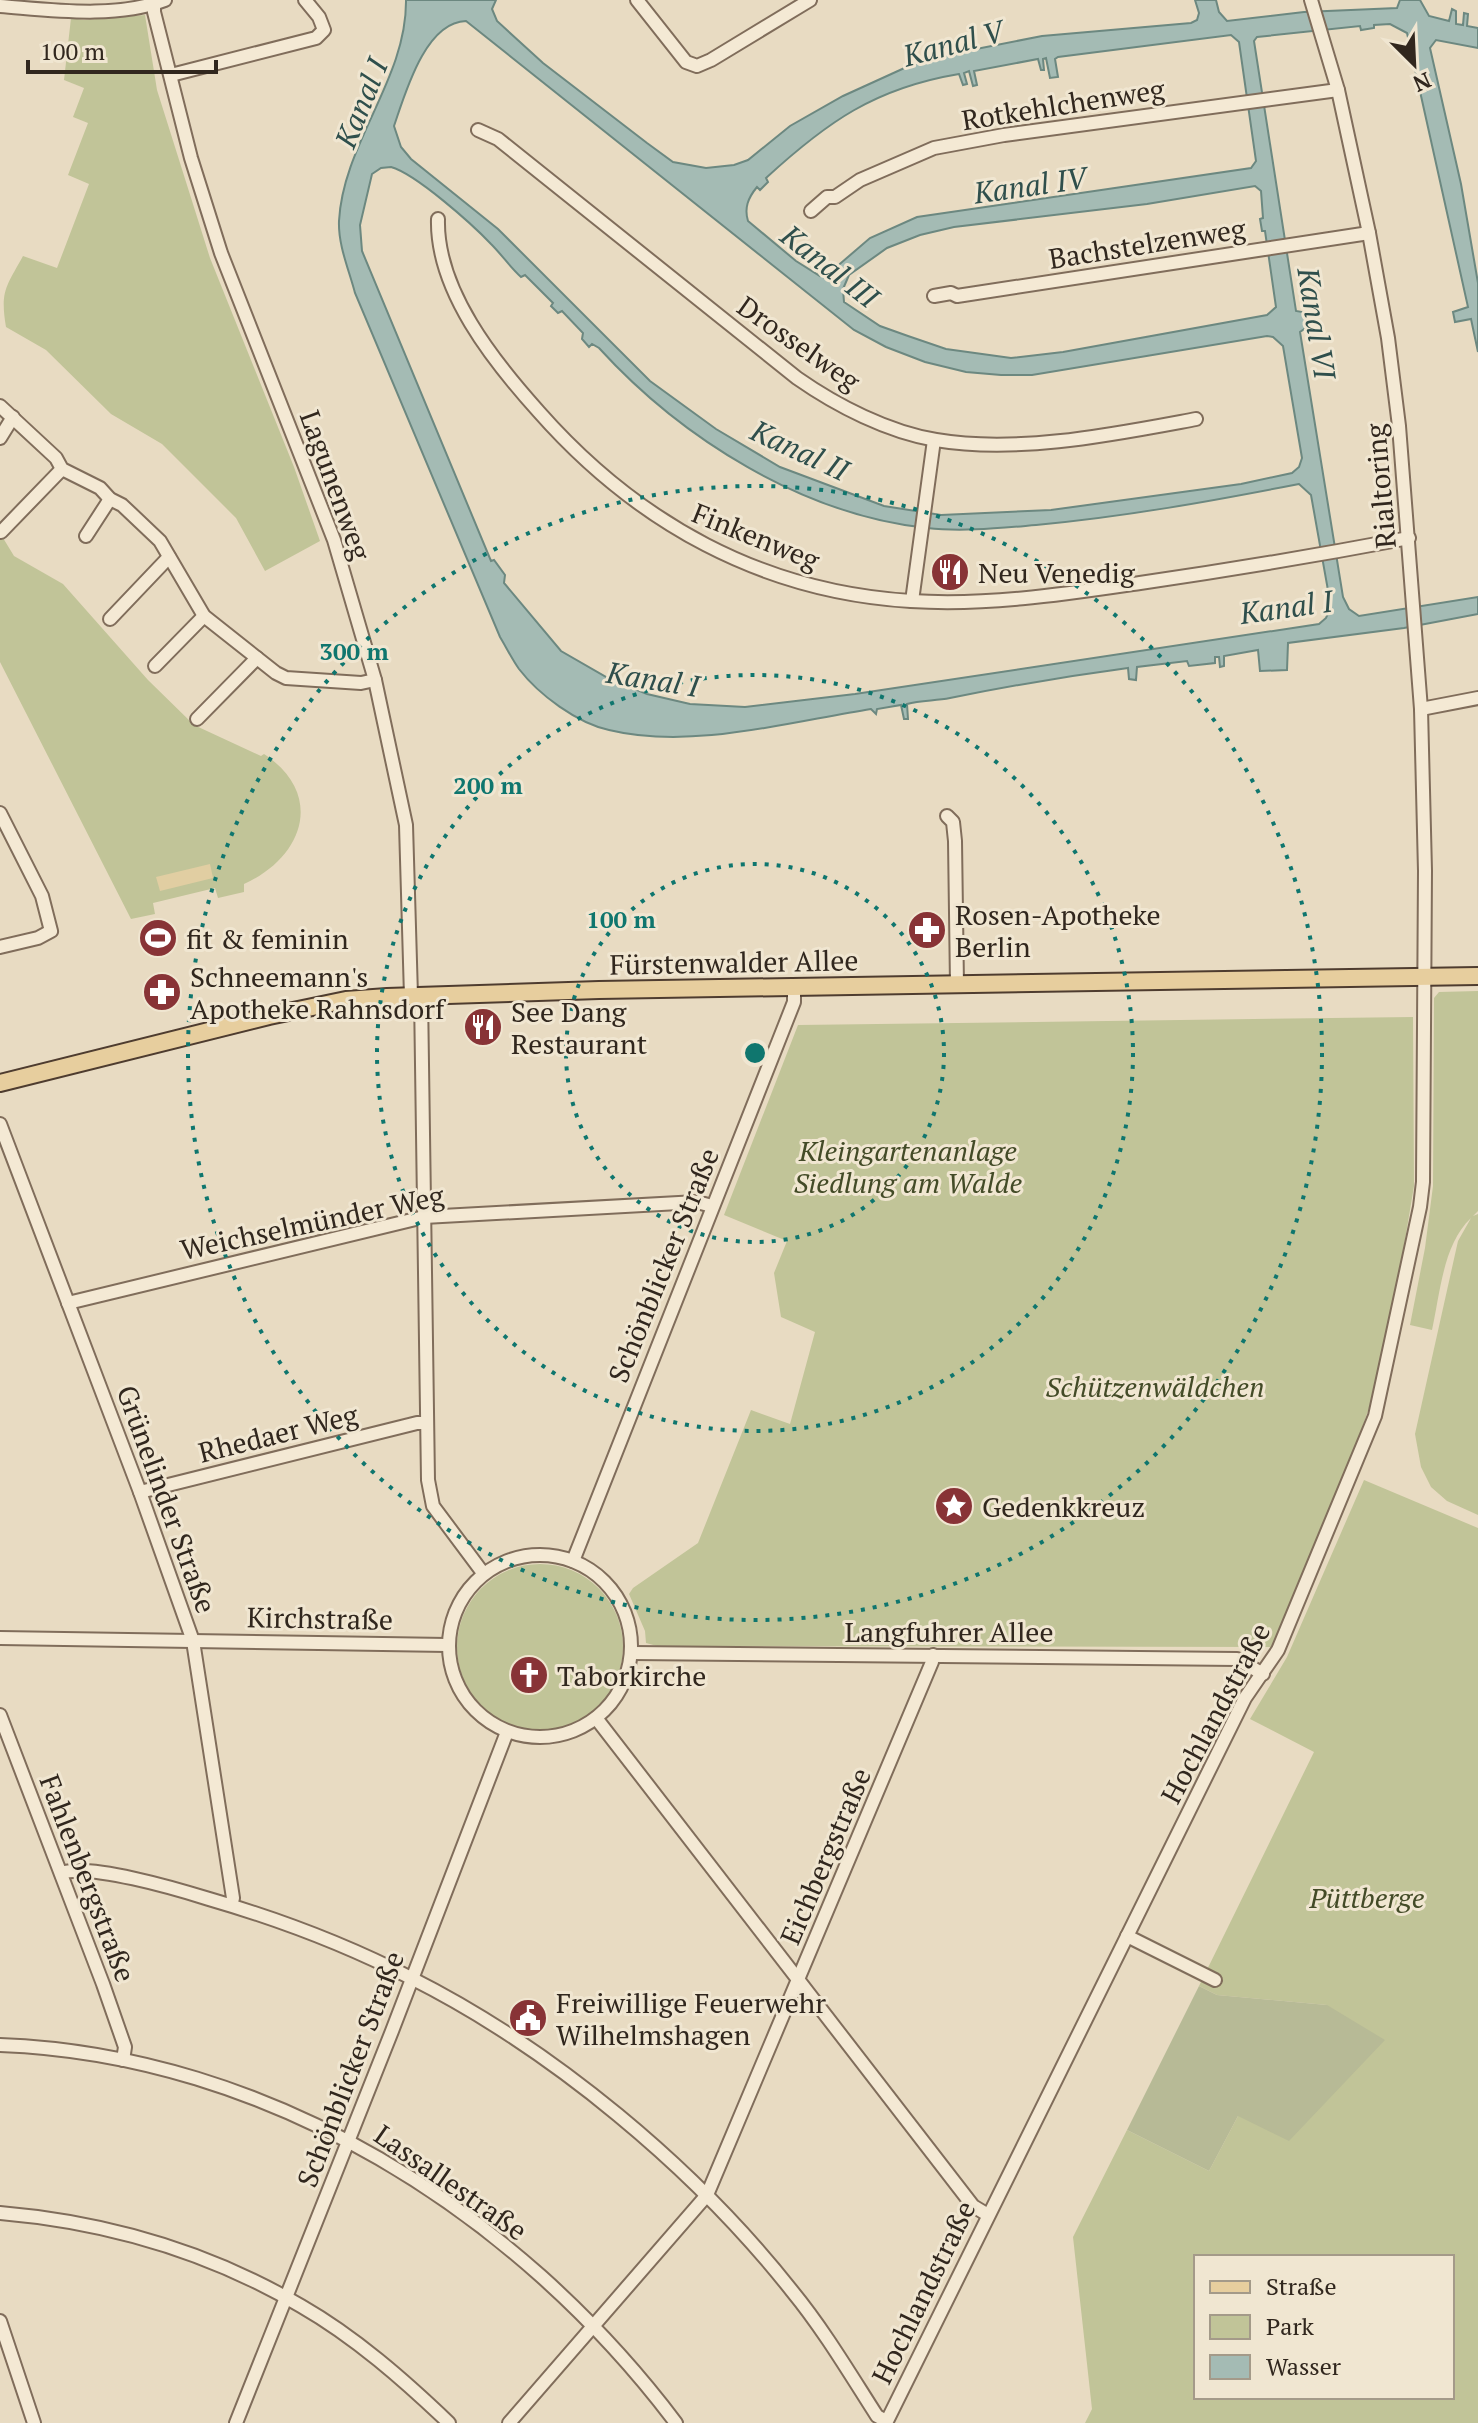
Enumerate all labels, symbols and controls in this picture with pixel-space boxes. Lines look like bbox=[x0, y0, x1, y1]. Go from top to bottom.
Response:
water label: Kanal V bbox=[898, 9, 1011, 76]
scale bar bbox=[28, 24, 216, 74]
north arrow bbox=[1374, 24, 1454, 104]
text: 100 m bbox=[40, 35, 105, 67]
water label: Kanal I bbox=[325, 50, 398, 155]
text: N bbox=[1409, 66, 1436, 99]
street label: Rotkehlchenweg bbox=[959, 69, 1168, 138]
water label: Kanal IV bbox=[970, 157, 1093, 213]
street label: Bachstelzenweg bbox=[1046, 209, 1249, 277]
water label: Kanal III bbox=[772, 215, 889, 318]
water label: Kanal VI bbox=[1288, 263, 1346, 384]
street label: Drosselweg bbox=[730, 287, 869, 400]
street label: Lagunenweg bbox=[292, 405, 381, 566]
water label: Kanal II bbox=[744, 410, 858, 491]
street label: Rialtoring bbox=[1356, 421, 1404, 550]
street label: Finkenweg bbox=[687, 494, 826, 579]
restaurant icon: Neu Venedig bbox=[929, 551, 971, 593]
place label: Neu Venedig bbox=[978, 554, 1136, 591]
water label: Kanal I bbox=[1236, 580, 1338, 633]
text: 300 m bbox=[319, 635, 389, 667]
water label: Kanal I bbox=[603, 652, 705, 706]
text: 200 m bbox=[453, 769, 523, 801]
place label: Rosen-Apotheke Berlin bbox=[955, 896, 1161, 965]
text: 100 m bbox=[586, 903, 656, 935]
pharmacy icon: Rosen-Apotheke Berlin bbox=[906, 909, 948, 951]
sports icon: fit & feminin bbox=[137, 917, 179, 959]
place label: fit & feminin bbox=[186, 920, 349, 957]
street label: Fürstenwalder Allee bbox=[609, 941, 859, 983]
place label: Schneemann's Apotheke Rahnsdorf bbox=[190, 958, 447, 1027]
pharmacy icon: Schneemann's Apotheke Rahnsdorf bbox=[141, 971, 183, 1013]
place label: See Dang Restaurant bbox=[511, 993, 648, 1062]
restaurant icon: See Dang Restaurant bbox=[462, 1006, 504, 1048]
centre of rings bbox=[741, 1039, 769, 1067]
park label: Kleingartenanlage Siedlung am Walde bbox=[794, 1132, 1023, 1201]
street label: Schönblicker Straße bbox=[599, 1142, 727, 1388]
street label: Weichselmünder Weg bbox=[177, 1176, 448, 1268]
park label: Schützenwäldchen bbox=[1045, 1368, 1265, 1405]
street label: Grünelinder Straße bbox=[109, 1380, 225, 1618]
street label: Rhedaer Weg bbox=[195, 1395, 363, 1471]
place icon: Gedenkkreuz bbox=[933, 1485, 975, 1527]
place label: Gedenkkreuz bbox=[982, 1488, 1145, 1525]
street label: Kirchstraße bbox=[247, 1598, 393, 1638]
street label: Langfuhrer Allee bbox=[845, 1613, 1053, 1650]
street label: Hochlandstraße bbox=[1152, 1616, 1278, 1810]
church icon: Taborkirche bbox=[508, 1654, 550, 1696]
place label: Taborkirche bbox=[557, 1657, 706, 1694]
street label: Eichbergstraße bbox=[771, 1762, 879, 1950]
street label: Fahlenbergstraße bbox=[31, 1769, 145, 1987]
park label: Püttberge bbox=[1308, 1879, 1425, 1916]
street label: Schönblicker Straße bbox=[288, 1946, 412, 2192]
place label: Freiwillige Feuerwehr Wilhelmshagen bbox=[556, 1984, 826, 2053]
public building icon: Freiwillige Feuerwehr Wilhelmshagen bbox=[507, 1997, 549, 2039]
street label: Lassallestraße bbox=[367, 2116, 535, 2248]
street label: Hochlandstraße bbox=[863, 2194, 983, 2390]
legend bbox=[1194, 2255, 1454, 2399]
text: Straße bbox=[1266, 2270, 1337, 2302]
text: Park bbox=[1266, 2310, 1315, 2342]
text: Wasser bbox=[1266, 2350, 1342, 2382]

